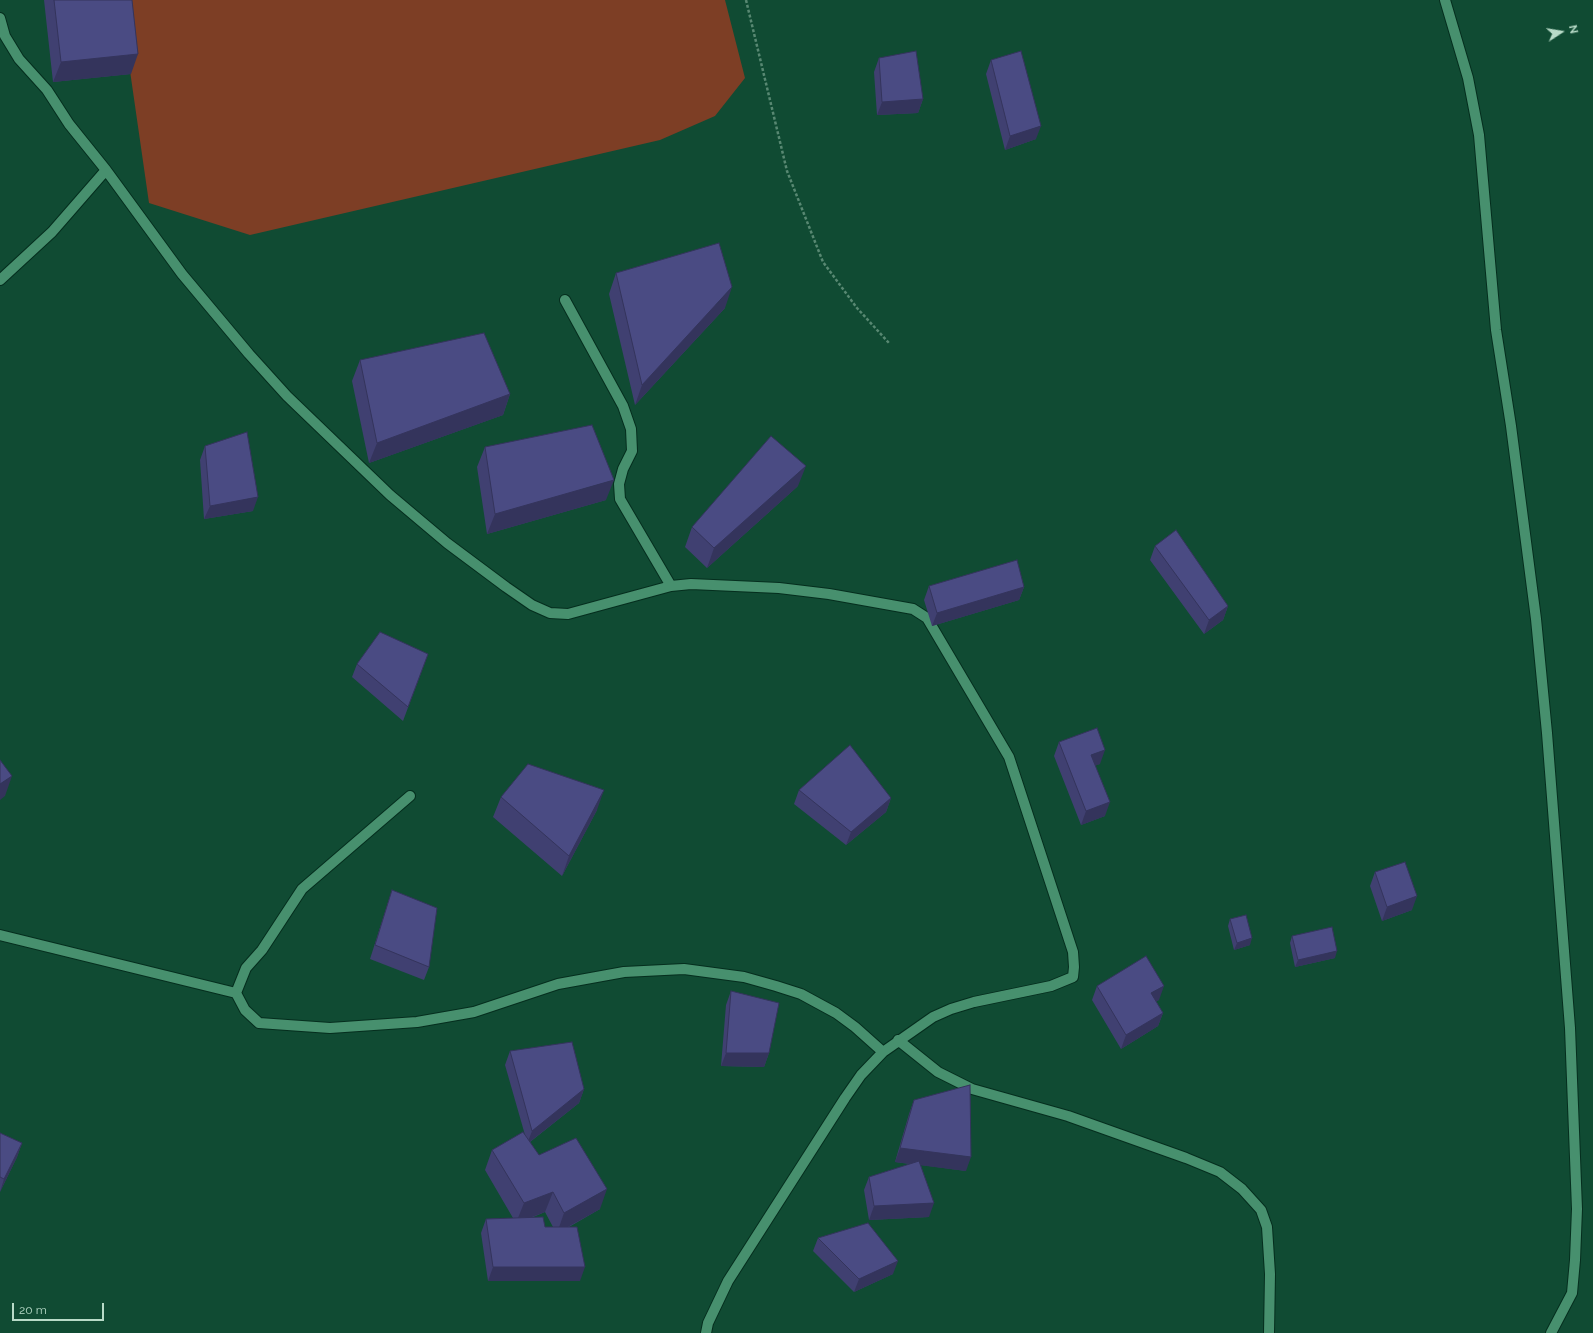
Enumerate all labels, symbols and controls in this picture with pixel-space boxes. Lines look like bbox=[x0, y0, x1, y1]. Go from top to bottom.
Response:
north arrow bbox=[1541, 12, 1581, 52]
text: N bbox=[1566, 24, 1580, 35]
scale bar bbox=[14, 1295, 106, 1321]
text: 20 m bbox=[19, 1303, 47, 1317]

